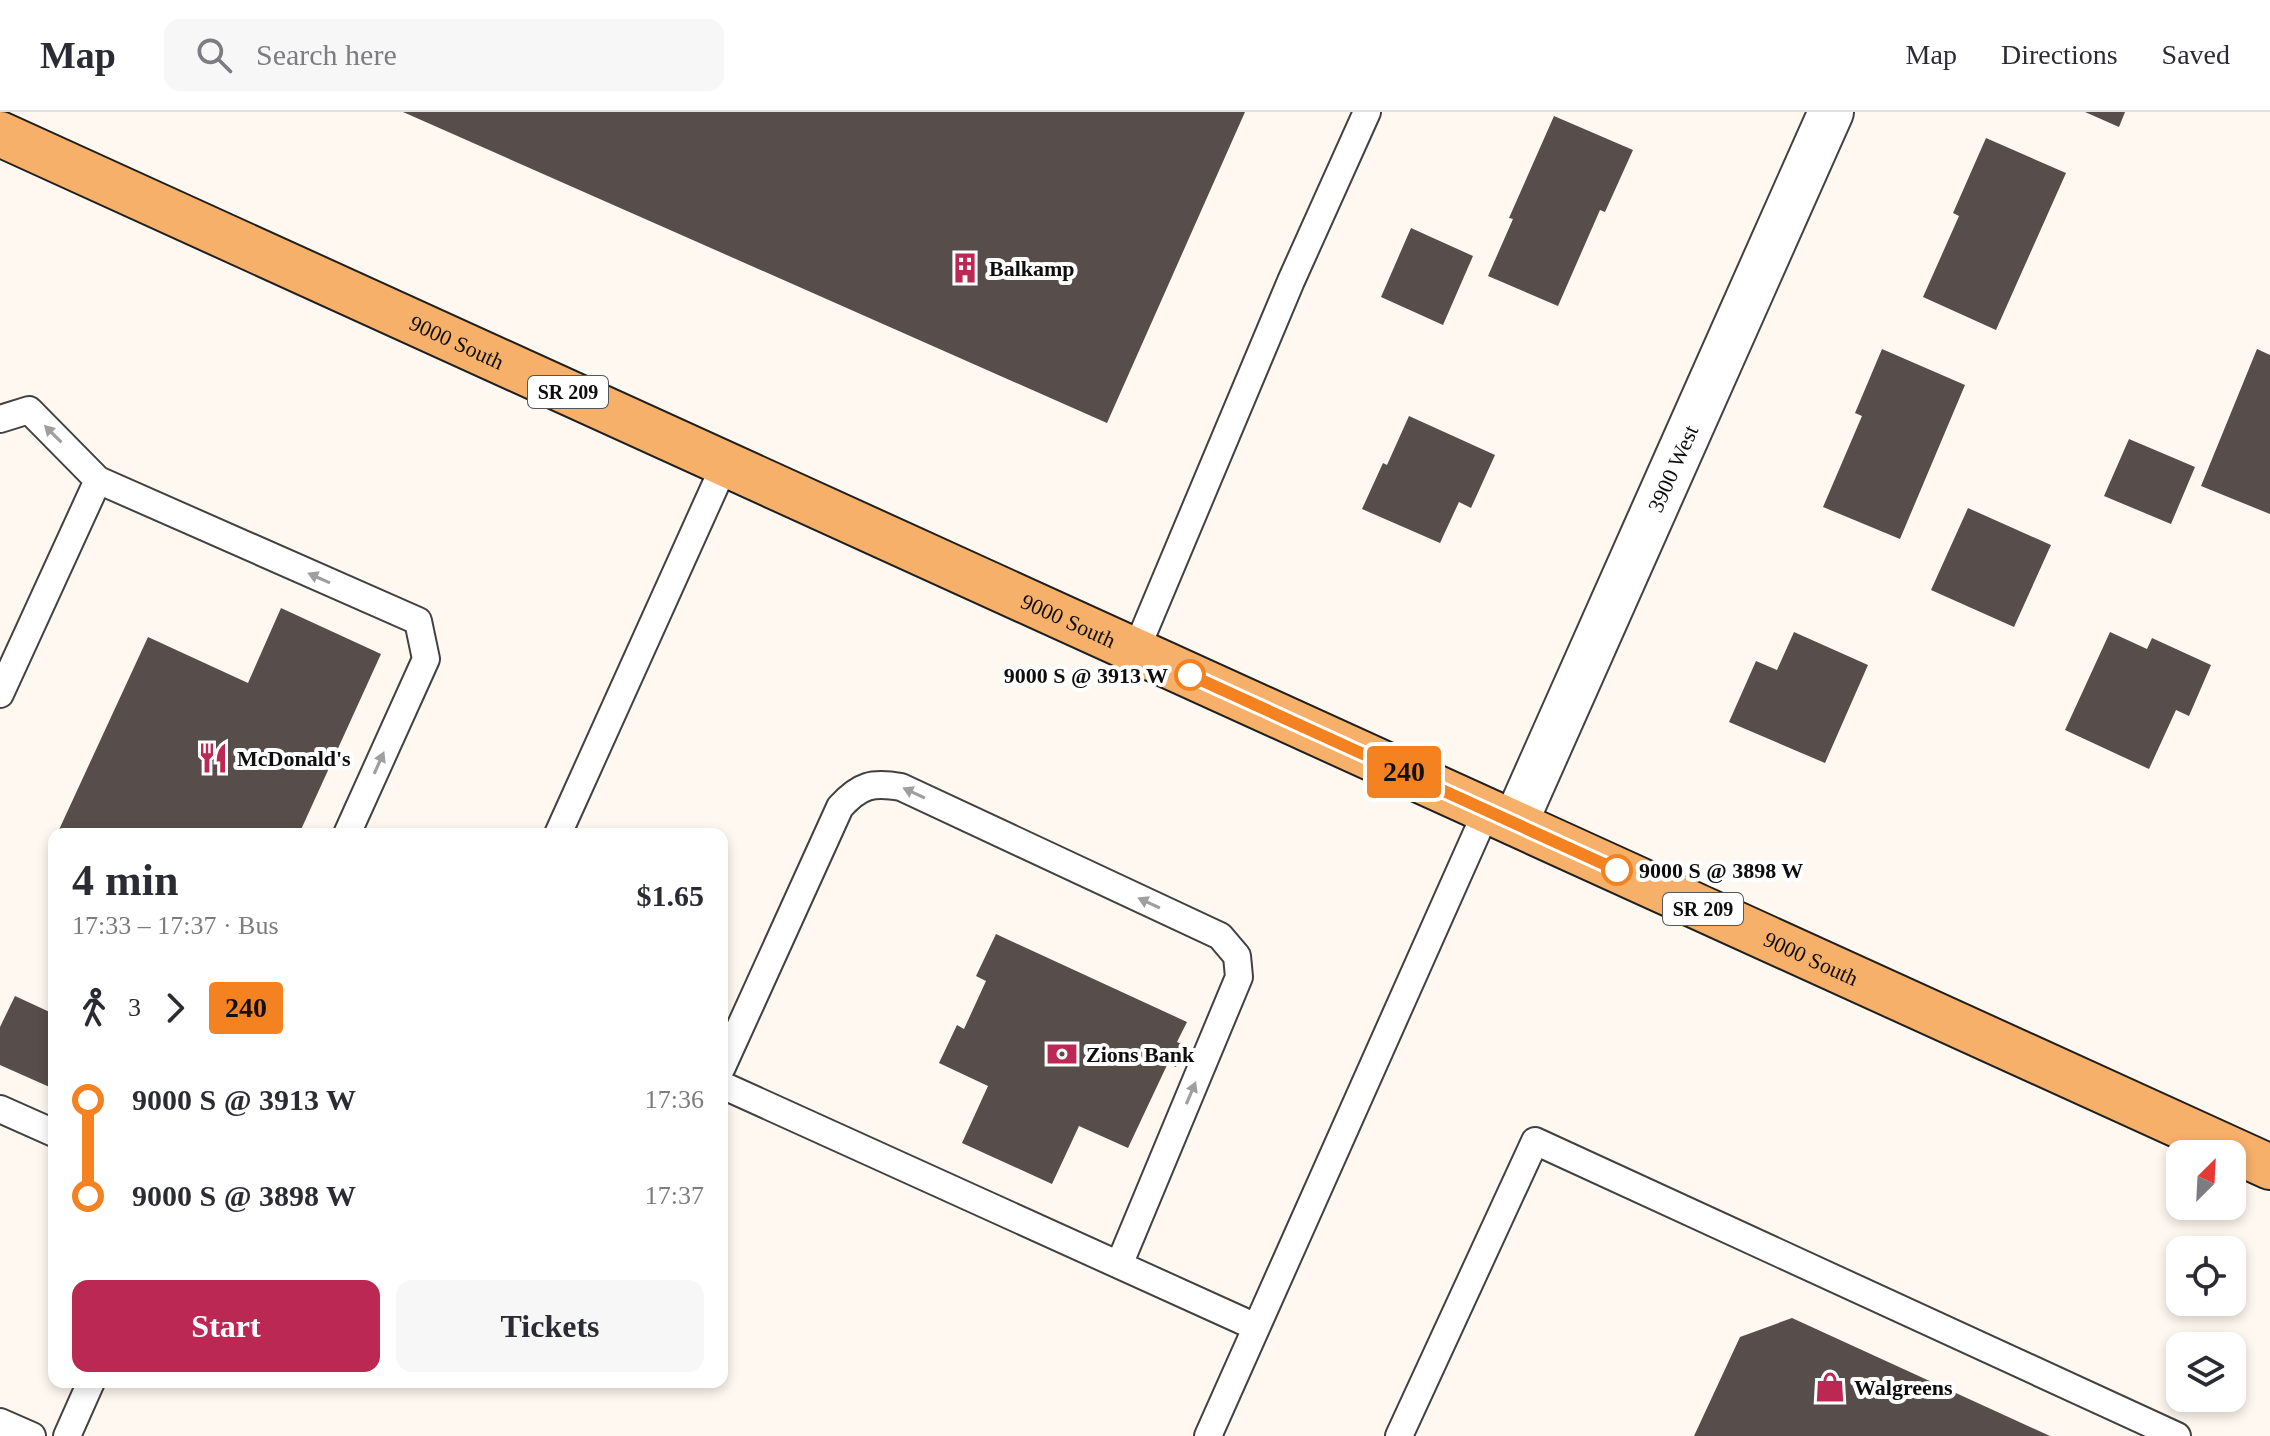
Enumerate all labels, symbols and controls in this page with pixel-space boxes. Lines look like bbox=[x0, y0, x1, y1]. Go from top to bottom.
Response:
search box bbox=[164, 19, 724, 91]
icon: search bbox=[192, 33, 236, 77]
text: Map bbox=[40, 34, 116, 76]
text: Search here bbox=[256, 38, 397, 71]
text: Map bbox=[1906, 39, 1957, 70]
text: Directions bbox=[2001, 39, 2118, 70]
text: Saved bbox=[2162, 39, 2230, 70]
building icon: Balkamp bbox=[948, 251, 982, 285]
place label: Balkamp bbox=[989, 256, 1075, 281]
street label: 9000 South bbox=[406, 310, 508, 374]
road number: SR 209 bbox=[528, 376, 608, 408]
street label: 3900 West bbox=[1642, 421, 1703, 516]
one-way arrow bbox=[44, 425, 62, 444]
one-way arrow bbox=[308, 571, 331, 585]
street label: 9000 South bbox=[1017, 588, 1120, 653]
marker: 9000 S @ 3913 W bbox=[1175, 660, 1205, 690]
place label: 9000 S @ 3913 W bbox=[1004, 663, 1168, 688]
restaurant icon: McDonald's bbox=[196, 741, 230, 775]
place label: McDonald's bbox=[237, 746, 351, 771]
line badge: 240 bbox=[1358, 746, 1450, 798]
one-way arrow bbox=[372, 751, 385, 775]
text: 240 bbox=[1383, 756, 1425, 787]
one-way arrow bbox=[902, 786, 926, 800]
marker: 9000 S @ 3898 W bbox=[1602, 855, 1632, 885]
text: 4 min bbox=[72, 856, 178, 905]
place label: 9000 S @ 3898 W bbox=[1639, 858, 1803, 883]
text: $1.65 bbox=[637, 879, 704, 912]
road number: SR 209 bbox=[1663, 893, 1743, 925]
one-way arrow bbox=[1138, 896, 1161, 910]
text: 17:33 – 17:37 · Bus bbox=[72, 911, 279, 940]
street label: 9000 South bbox=[1760, 926, 1862, 991]
icon: walk bbox=[72, 986, 116, 1030]
icon: forward bbox=[153, 986, 197, 1030]
text: 240 bbox=[225, 992, 267, 1023]
text: 3 bbox=[128, 993, 141, 1022]
bank icon: Zions Bank bbox=[1045, 1037, 1079, 1071]
place label: Zions Bank bbox=[1086, 1042, 1195, 1067]
one-way arrow bbox=[1185, 1081, 1198, 1105]
text: 9000 S @ 3913 W bbox=[132, 1083, 356, 1116]
text: 17:36 bbox=[645, 1085, 704, 1114]
north arrow bbox=[2166, 1140, 2246, 1220]
map controls bbox=[2166, 1140, 2246, 1412]
text: 9000 S @ 3898 W bbox=[132, 1179, 356, 1212]
text: 17:37 bbox=[645, 1181, 704, 1210]
button: locate bbox=[2166, 1236, 2246, 1316]
button: Start bbox=[72, 1280, 380, 1372]
button: Tickets bbox=[396, 1280, 704, 1372]
button: layers bbox=[2166, 1332, 2246, 1412]
shop icon: Walgreens bbox=[1813, 1370, 1847, 1404]
place label: Walgreens bbox=[1854, 1375, 1953, 1400]

